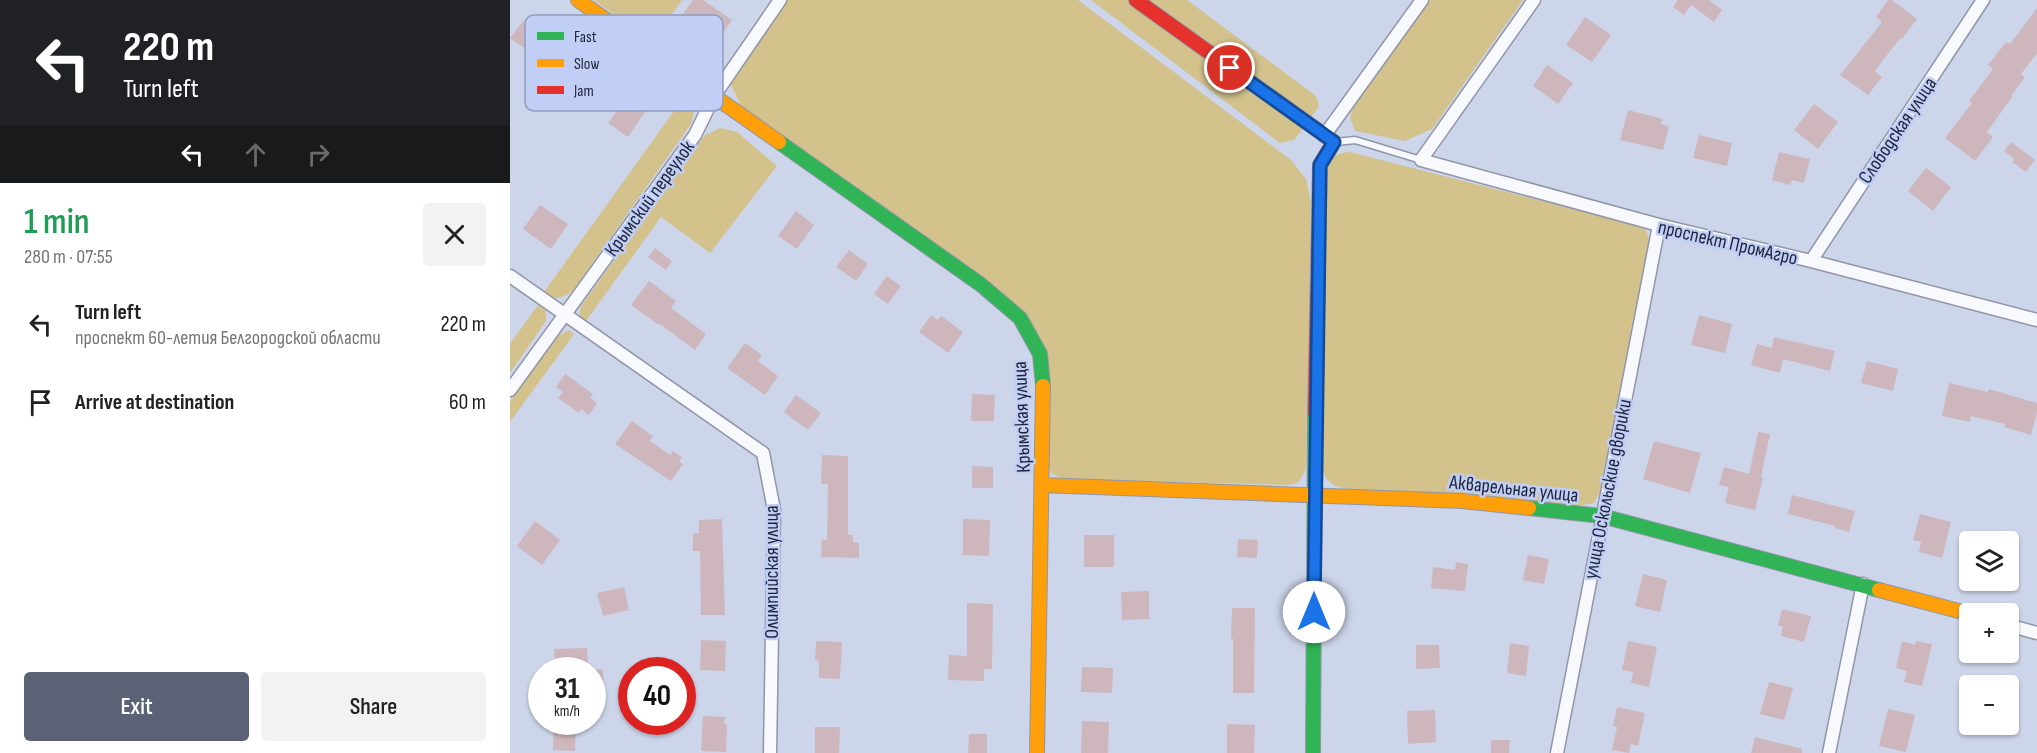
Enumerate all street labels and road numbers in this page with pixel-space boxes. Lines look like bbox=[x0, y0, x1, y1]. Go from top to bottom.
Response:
street label: Слободская улица bbox=[1853, 73, 1942, 188]
street label: Крымский переулок bbox=[600, 136, 700, 261]
street label: проспект ПромАгро bbox=[1656, 215, 1800, 271]
street label: Крымская улица bbox=[1008, 361, 1036, 473]
street label: улица Оскольские дворики bbox=[1579, 397, 1637, 581]
street label: Акварельная улица bbox=[1447, 470, 1580, 508]
street label: Олимпийская улица bbox=[760, 505, 784, 639]

